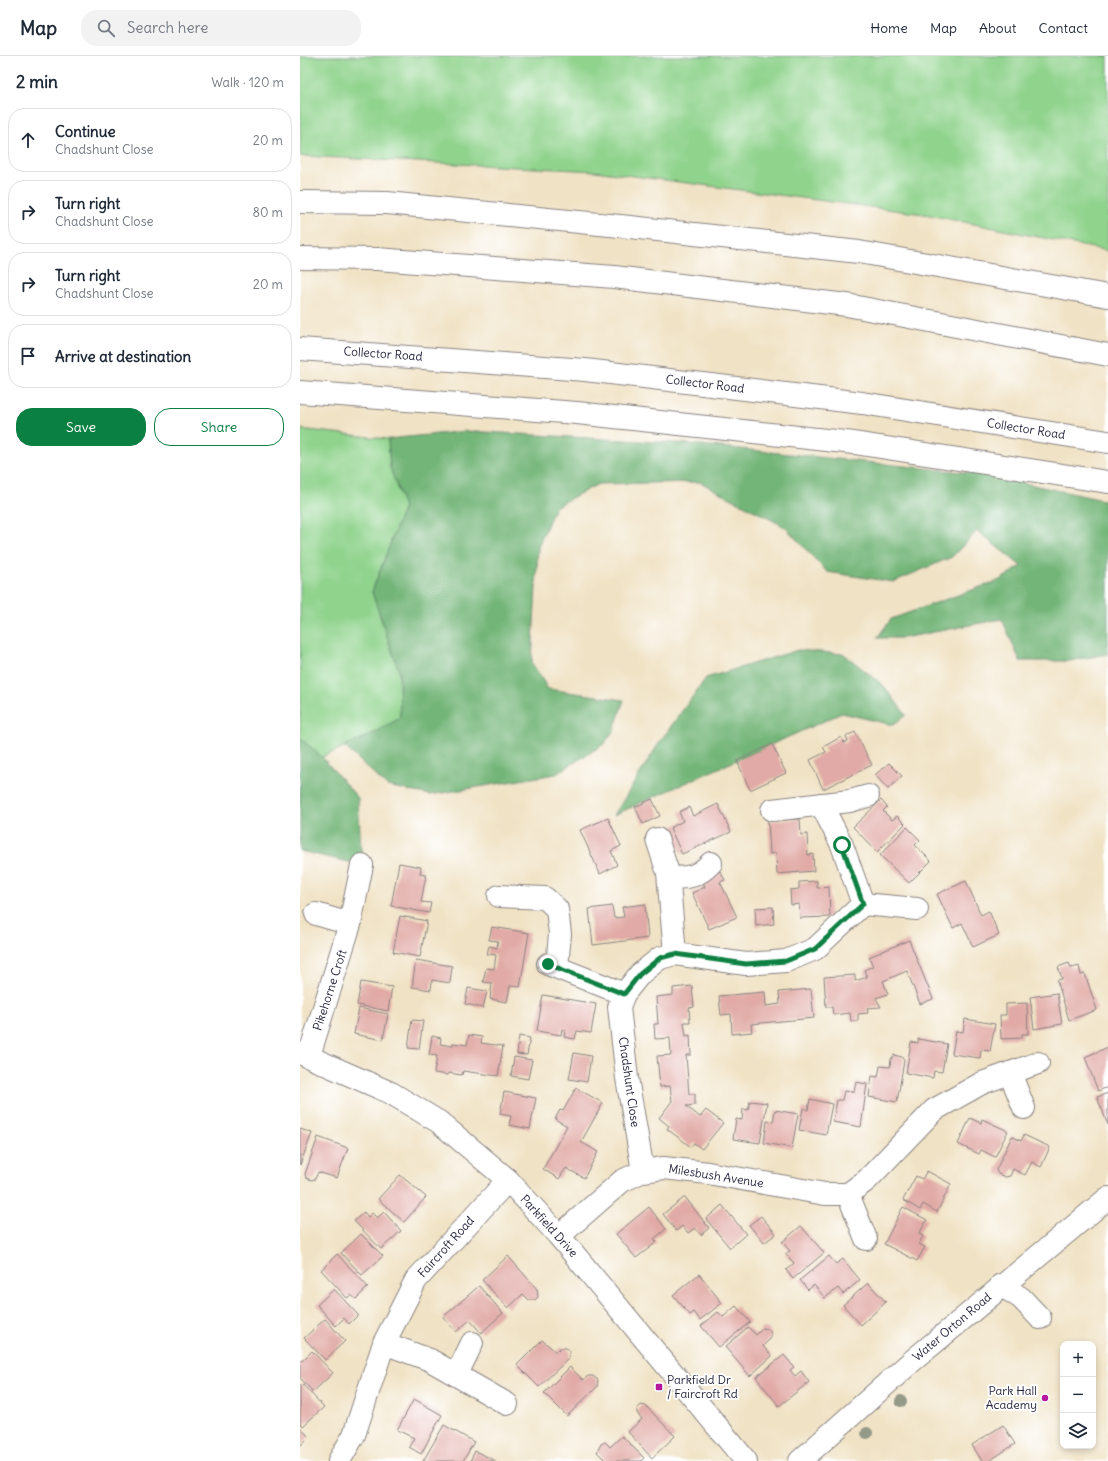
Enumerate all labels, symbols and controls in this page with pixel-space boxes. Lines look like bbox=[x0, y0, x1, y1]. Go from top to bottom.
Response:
search box bbox=[81, 10, 361, 46]
text: Map bbox=[20, 16, 57, 40]
icon: search bbox=[95, 17, 117, 39]
text: Search here bbox=[127, 18, 208, 37]
text: Home bbox=[870, 19, 908, 37]
text: Map bbox=[930, 19, 957, 37]
text: About bbox=[979, 19, 1017, 37]
text: Contact bbox=[1039, 19, 1088, 37]
text: 2 min bbox=[16, 71, 58, 93]
text: Walk · 120 m bbox=[211, 74, 284, 91]
text: Continue bbox=[55, 122, 116, 141]
icon: ahead bbox=[17, 129, 39, 151]
text: 20 m bbox=[253, 132, 283, 149]
text: Chadshunt Close bbox=[55, 141, 154, 158]
text: Turn right bbox=[55, 194, 120, 213]
icon: right bbox=[17, 201, 39, 223]
text: 80 m bbox=[252, 204, 283, 221]
text: Chadshunt Close bbox=[55, 213, 154, 230]
text: Turn right bbox=[55, 266, 120, 285]
icon: right bbox=[17, 273, 39, 295]
text: 20 m bbox=[253, 276, 283, 293]
text: Chadshunt Close bbox=[55, 285, 154, 302]
street label: Collector Road bbox=[343, 343, 423, 364]
icon: arrive bbox=[17, 345, 39, 367]
text: Arrive at destination bbox=[55, 347, 191, 366]
street label: Collector Road bbox=[665, 371, 745, 396]
button: Save bbox=[16, 408, 146, 446]
button: Share bbox=[154, 408, 284, 446]
street label: Collector Road bbox=[986, 415, 1066, 442]
route start bbox=[833, 836, 851, 854]
street label: Pikehorne Croft bbox=[309, 947, 350, 1032]
route end bbox=[539, 955, 557, 973]
street label: Chadshunt Close bbox=[616, 1036, 643, 1128]
street label: Milesbush Avenue bbox=[667, 1161, 765, 1190]
street label: Parkfield Drive bbox=[517, 1191, 581, 1260]
street label: Faircroft Road bbox=[414, 1213, 477, 1280]
street label: Water Orton Road bbox=[909, 1289, 994, 1364]
map controls bbox=[1060, 1341, 1096, 1449]
button: + bbox=[1060, 1341, 1096, 1377]
place label: Parkfield Dr / Faircroft Rd bbox=[667, 1372, 738, 1401]
button: − bbox=[1060, 1377, 1096, 1413]
marker: Parkfield Dr / Faircroft Rd bbox=[654, 1382, 664, 1392]
place label: Park Hall Academy bbox=[986, 1383, 1037, 1412]
marker: Park Hall Academy bbox=[1040, 1393, 1050, 1403]
button: layers bbox=[1060, 1413, 1096, 1449]

